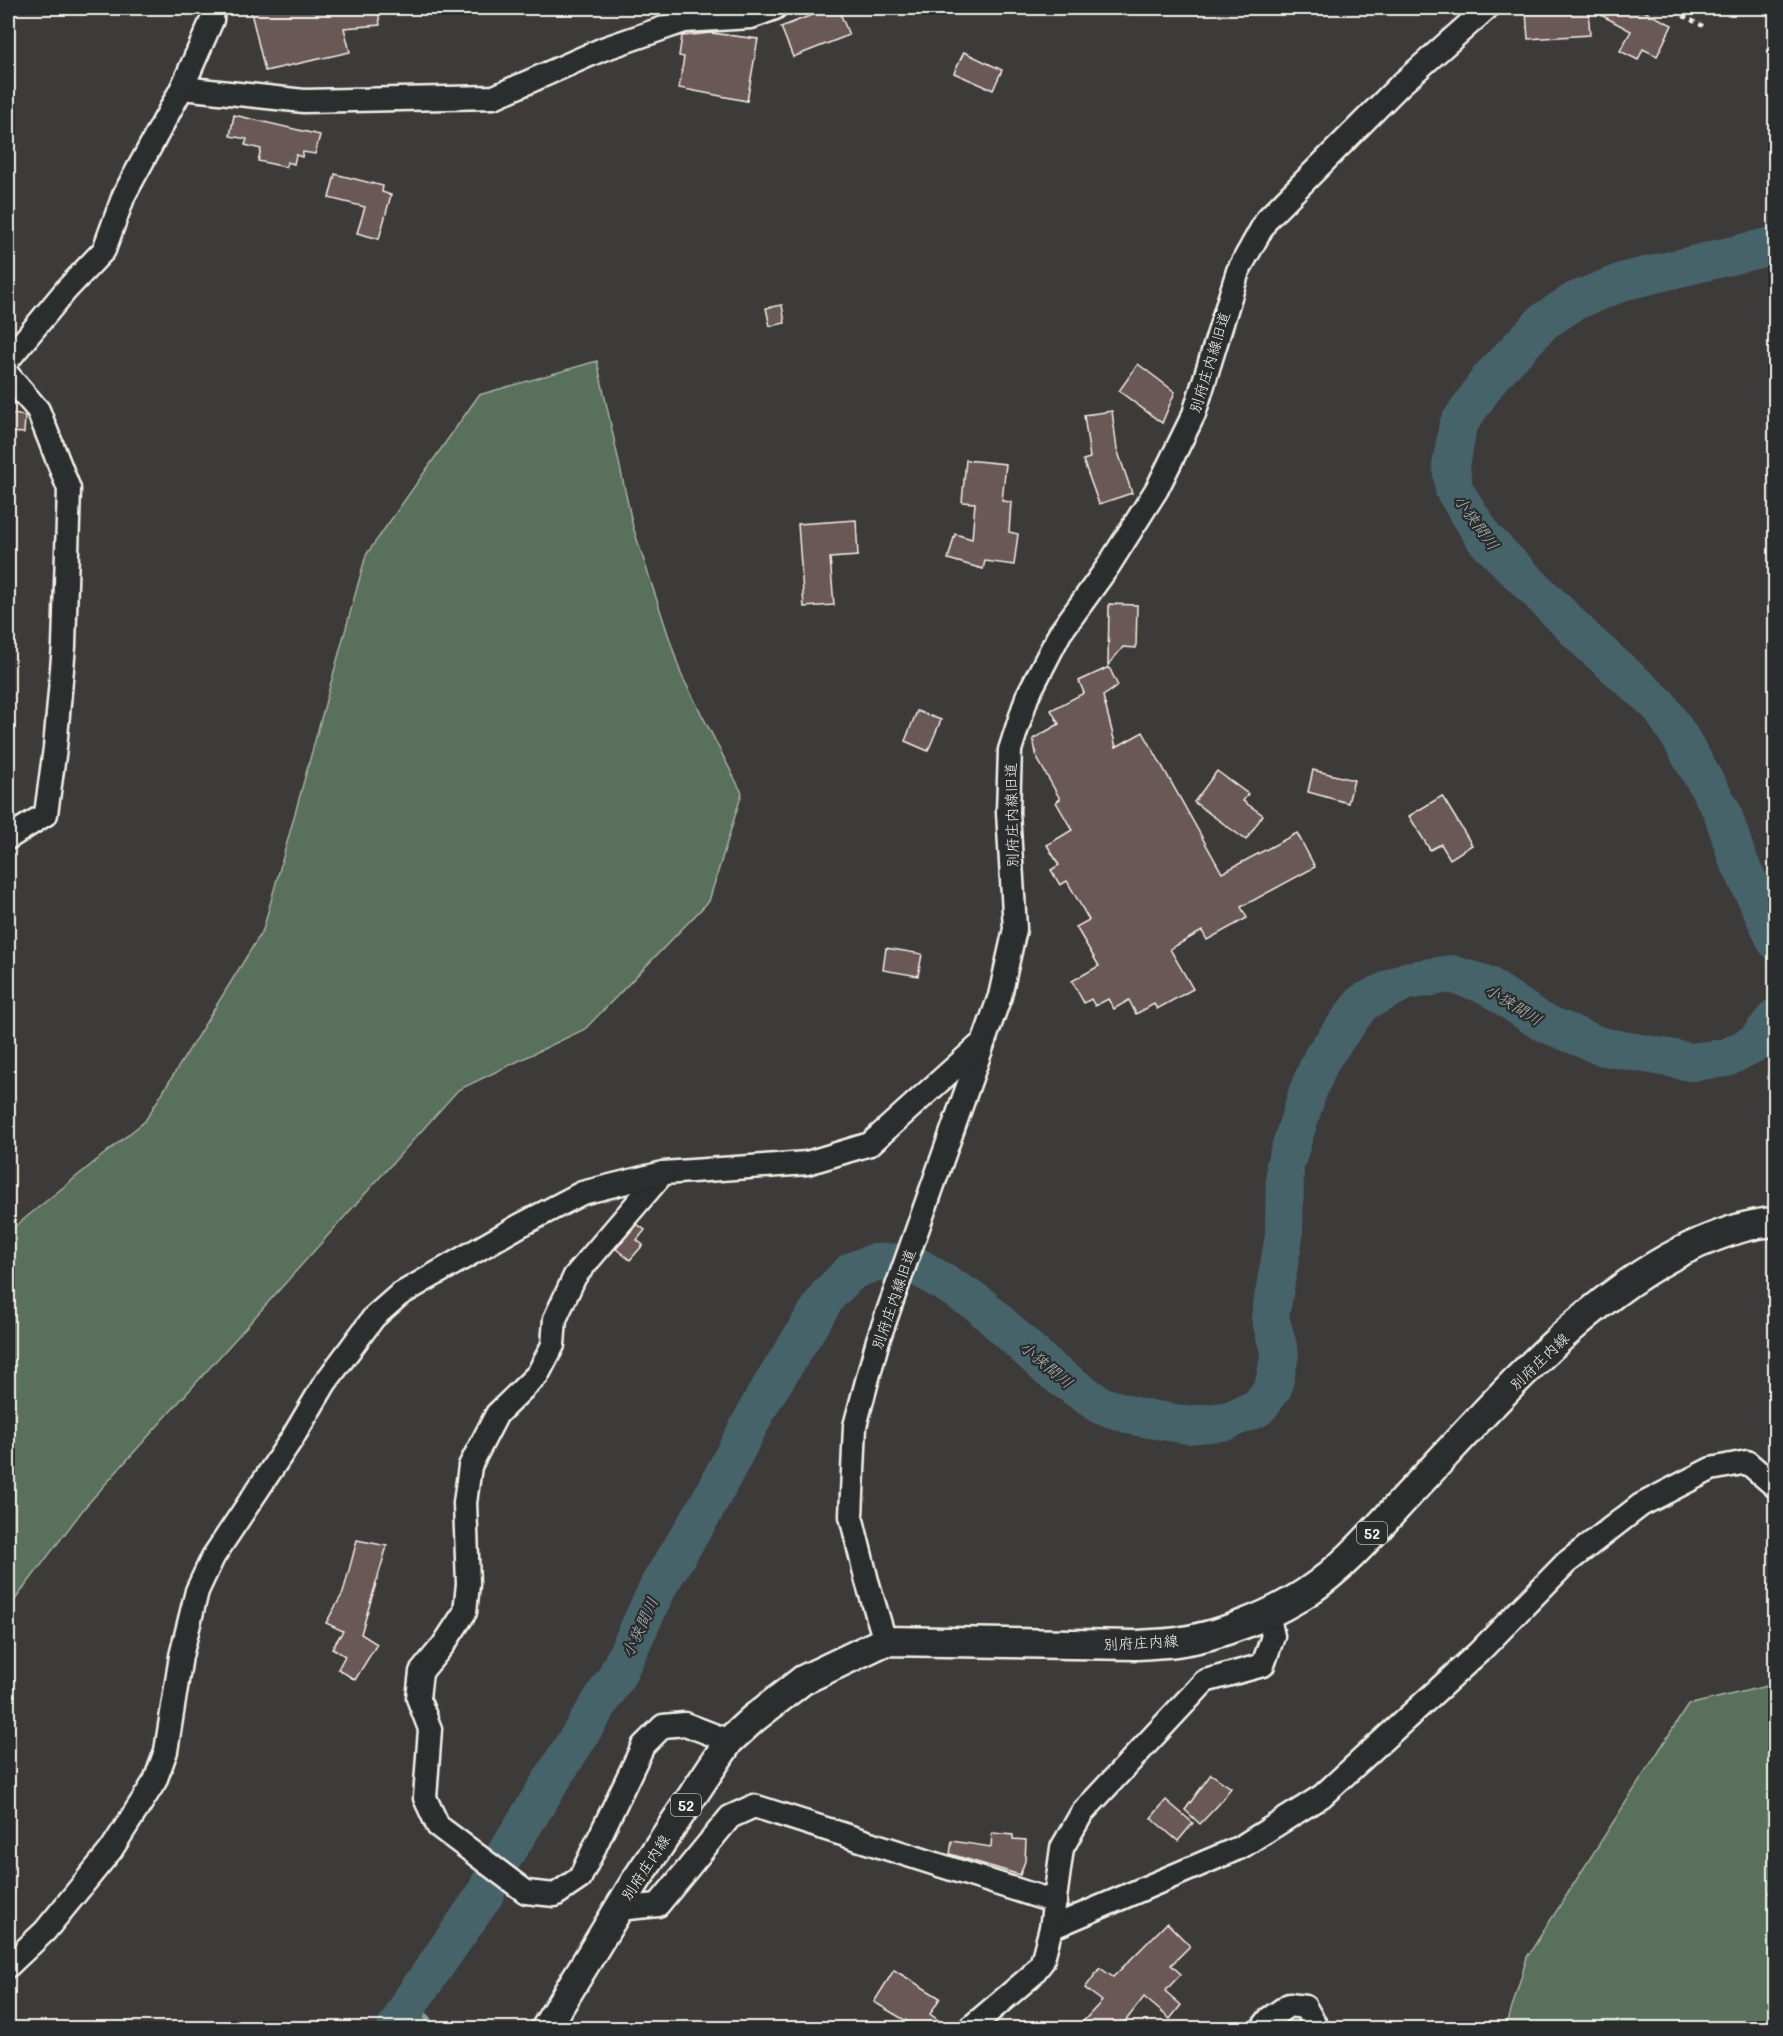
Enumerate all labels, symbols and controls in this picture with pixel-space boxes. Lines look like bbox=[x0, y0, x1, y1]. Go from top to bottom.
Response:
street label: 別府庄内線旧道 bbox=[1184, 309, 1234, 415]
water label: 小狭間川 bbox=[1450, 490, 1504, 554]
street label: 別府庄内線旧道 bbox=[1000, 762, 1022, 868]
water label: 小狭間川 bbox=[1481, 978, 1547, 1030]
street label: 別府庄内線旧道 bbox=[866, 1246, 920, 1352]
street label: 別府庄内線 bbox=[1505, 1328, 1573, 1394]
water label: 小狭間川 bbox=[1016, 1335, 1078, 1393]
road number: 52 bbox=[1357, 1522, 1387, 1544]
water label: 小狭間川 bbox=[616, 1594, 662, 1660]
street label: 別府庄内線 bbox=[1103, 1630, 1179, 1654]
road number: 52 bbox=[671, 1794, 701, 1816]
street label: 別府庄内線 bbox=[616, 1830, 674, 1904]

